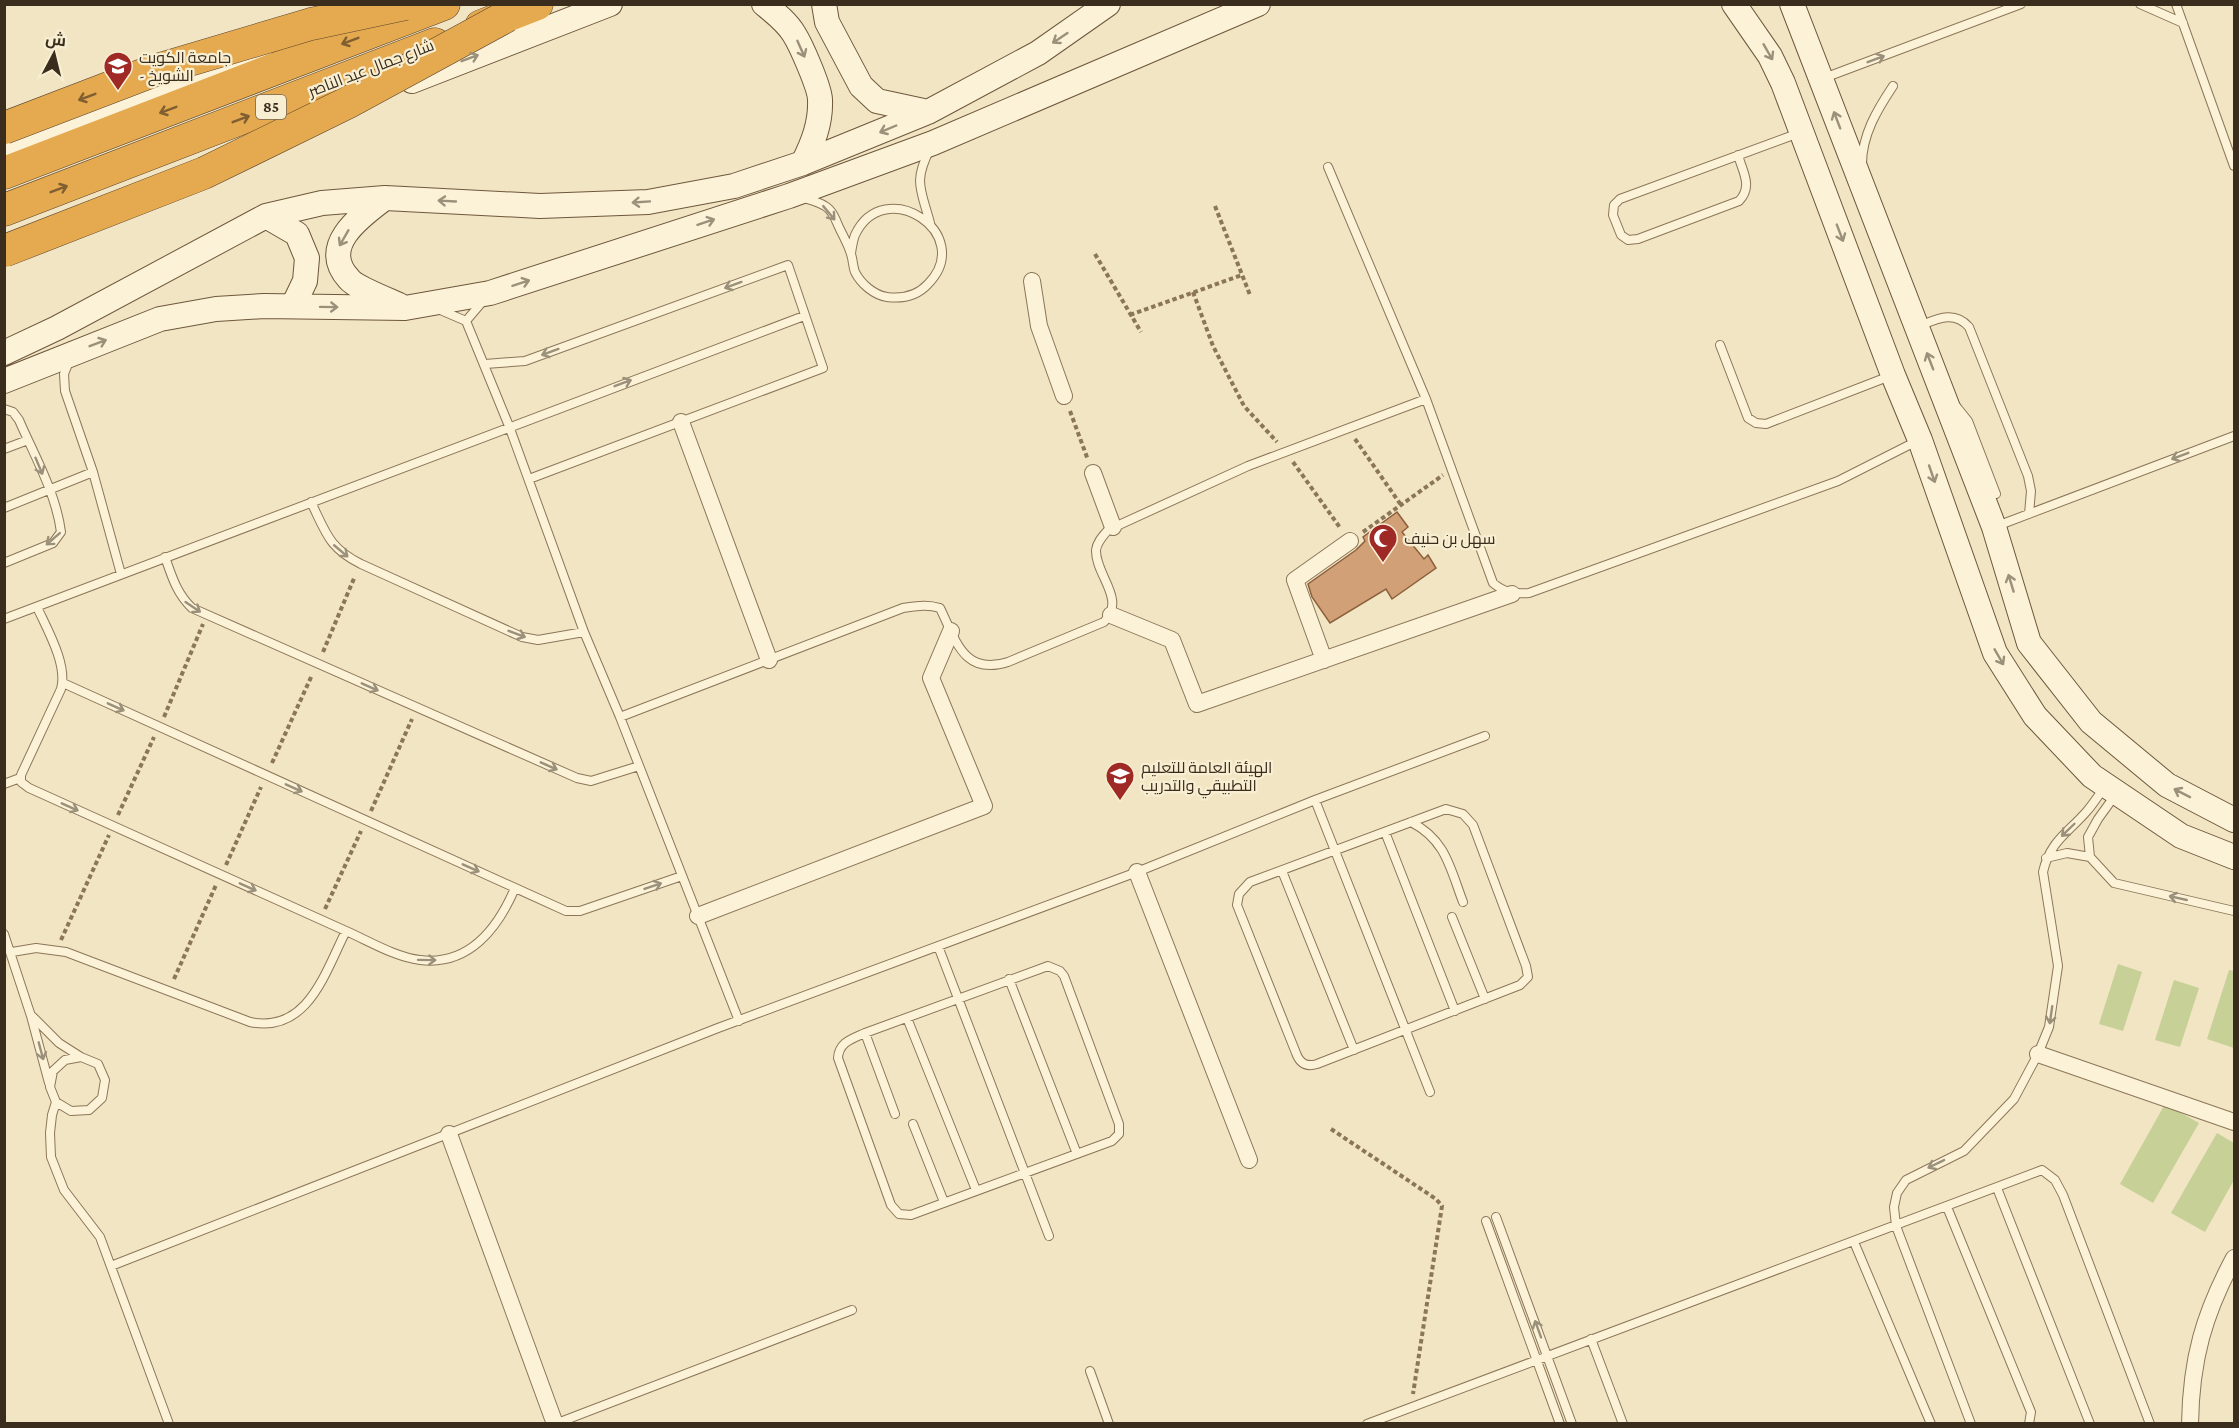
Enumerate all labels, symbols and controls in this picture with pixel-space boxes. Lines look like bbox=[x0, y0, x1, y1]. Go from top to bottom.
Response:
north arrow bbox=[24, 24, 84, 84]
text: ش bbox=[44, 30, 67, 50]
one-way arrow bbox=[1052, 32, 1068, 44]
street label: شارع جمال عبد الناصر bbox=[305, 36, 437, 103]
one-way arrow bbox=[341, 36, 360, 47]
one-way arrow bbox=[795, 39, 807, 57]
one-way arrow bbox=[1762, 43, 1774, 60]
place label: جامعة الكويت - الشويخ bbox=[139, 49, 231, 87]
school or university icon: جامعة الكويت - الشويخ bbox=[102, 50, 134, 92]
one-way arrow bbox=[461, 52, 479, 63]
one-way arrow bbox=[1866, 53, 1885, 64]
one-way arrow bbox=[78, 92, 97, 103]
road number: 85 bbox=[256, 95, 286, 119]
one-way arrow bbox=[159, 106, 178, 117]
one-way arrow bbox=[1831, 111, 1842, 130]
one-way arrow bbox=[231, 113, 250, 124]
one-way arrow bbox=[879, 124, 897, 135]
one-way arrow bbox=[49, 183, 68, 194]
one-way arrow bbox=[437, 195, 457, 206]
one-way arrow bbox=[632, 197, 652, 208]
one-way arrow bbox=[822, 204, 836, 220]
one-way arrow bbox=[696, 216, 715, 227]
one-way arrow bbox=[1835, 224, 1846, 242]
one-way arrow bbox=[337, 229, 349, 246]
one-way arrow bbox=[511, 277, 530, 288]
one-way arrow bbox=[724, 281, 743, 292]
one-way arrow bbox=[319, 301, 339, 313]
one-way arrow bbox=[88, 337, 106, 348]
one-way arrow bbox=[541, 347, 559, 358]
one-way arrow bbox=[1924, 352, 1935, 371]
one-way arrow bbox=[613, 377, 632, 388]
one-way arrow bbox=[2171, 452, 2190, 463]
one-way arrow bbox=[34, 457, 45, 475]
one-way arrow bbox=[1928, 464, 1939, 483]
mosque icon: سهل بن حنيف bbox=[1367, 522, 1399, 564]
place label: سهل بن حنيف bbox=[1404, 530, 1496, 549]
one-way arrow bbox=[45, 532, 61, 546]
one-way arrow bbox=[333, 545, 349, 558]
one-way arrow bbox=[2005, 574, 2016, 593]
one-way arrow bbox=[184, 601, 201, 613]
one-way arrow bbox=[507, 630, 525, 641]
one-way arrow bbox=[1993, 648, 2005, 665]
one-way arrow bbox=[361, 682, 379, 693]
one-way arrow bbox=[107, 702, 125, 714]
place label: الهيئة العامة للتعليم التطبيقي والتدريب bbox=[1141, 759, 1272, 799]
school or university icon: الهيئة العامة للتعليم التطبيقي والتدريب bbox=[1104, 760, 1136, 802]
one-way arrow bbox=[539, 761, 557, 772]
one-way arrow bbox=[284, 782, 302, 794]
one-way arrow bbox=[2174, 787, 2192, 798]
one-way arrow bbox=[60, 801, 78, 813]
one-way arrow bbox=[2061, 822, 2076, 837]
one-way arrow bbox=[462, 863, 480, 875]
one-way arrow bbox=[643, 880, 662, 891]
one-way arrow bbox=[238, 881, 256, 893]
one-way arrow bbox=[2168, 892, 2188, 903]
one-way arrow bbox=[417, 954, 437, 966]
one-way arrow bbox=[2045, 1005, 2056, 1024]
one-way arrow bbox=[36, 1041, 48, 1060]
one-way arrow bbox=[1928, 1159, 1946, 1171]
one-way arrow bbox=[1532, 1320, 1543, 1339]

